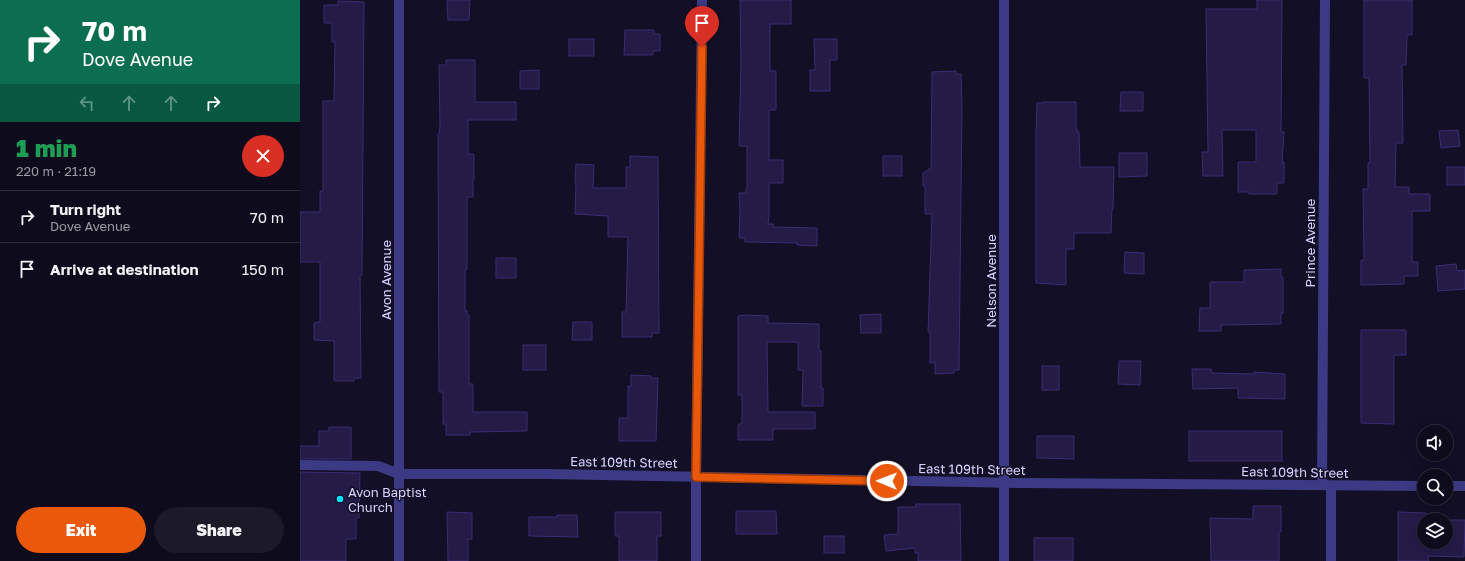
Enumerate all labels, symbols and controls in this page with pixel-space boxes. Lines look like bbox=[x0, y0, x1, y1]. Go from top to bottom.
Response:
pin bbox=[685, 6, 719, 47]
icon: arrive bbox=[691, 12, 713, 34]
text: 70 m bbox=[82, 14, 147, 47]
icon: right bbox=[16, 16, 68, 68]
text: Dove Avenue bbox=[82, 48, 193, 70]
icon: left bbox=[76, 92, 98, 114]
icon: ahead bbox=[118, 92, 140, 114]
icon: ahead bbox=[160, 92, 182, 114]
icon: right bbox=[202, 92, 224, 114]
text: 1 min bbox=[16, 133, 77, 162]
button: close bbox=[242, 135, 284, 177]
text: 220 m · 21:19 bbox=[16, 163, 96, 179]
street label: Prince Avenue bbox=[1302, 199, 1318, 287]
text: Turn right bbox=[50, 200, 121, 218]
icon: right bbox=[16, 206, 38, 228]
text: 70 m bbox=[250, 208, 284, 226]
text: Dove Avenue bbox=[50, 218, 130, 234]
street label: Nelson Avenue bbox=[983, 234, 999, 328]
street label: Avon Avenue bbox=[378, 240, 394, 320]
icon: arrive bbox=[16, 258, 38, 280]
text: Arrive at destination bbox=[50, 260, 199, 278]
text: 150 m bbox=[242, 260, 284, 278]
map controls bbox=[1417, 425, 1453, 549]
button: sound bbox=[1417, 425, 1453, 461]
street label: East 109th Street bbox=[570, 453, 678, 471]
position arrow bbox=[866, 460, 908, 502]
street label: East 109th Street bbox=[918, 460, 1026, 478]
street label: East 109th Street bbox=[1241, 463, 1349, 481]
button: search bbox=[1417, 469, 1453, 505]
place label: Avon Baptist Church bbox=[348, 484, 427, 515]
marker: Avon Baptist Church bbox=[335, 494, 345, 504]
button: Exit bbox=[16, 507, 146, 553]
button: Share bbox=[154, 507, 284, 553]
button: layers bbox=[1417, 513, 1453, 549]

